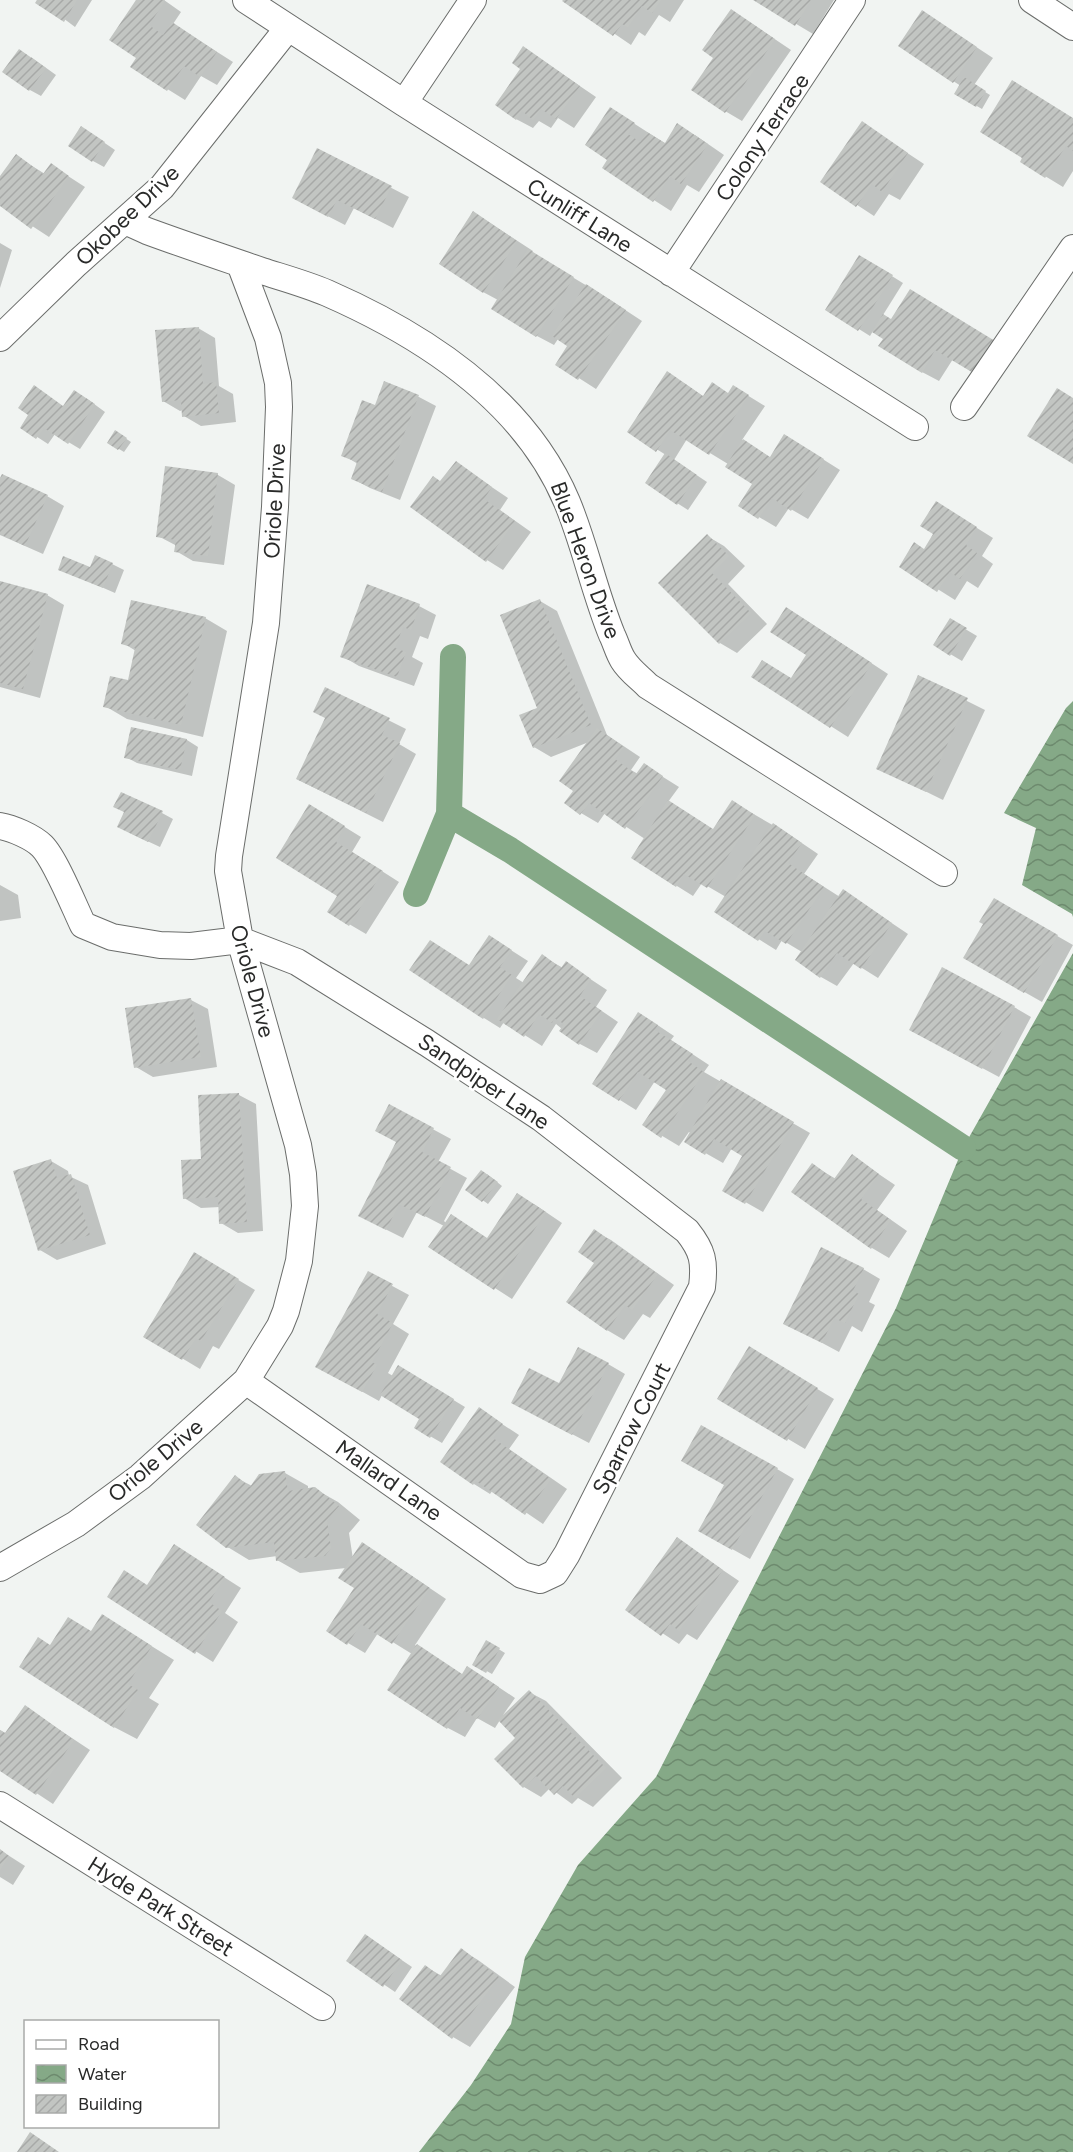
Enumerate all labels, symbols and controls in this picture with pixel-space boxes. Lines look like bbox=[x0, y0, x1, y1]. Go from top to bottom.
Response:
street label: Colony Terrace bbox=[710, 68, 815, 206]
street label: Okobee Drive bbox=[70, 159, 185, 271]
street label: Cunliff Lane bbox=[522, 172, 637, 258]
street label: Oriole Drive bbox=[258, 443, 291, 559]
street label: Blue Heron Drive bbox=[545, 478, 626, 642]
street label: Oriole Drive bbox=[225, 922, 281, 1040]
street label: Sandpiper Lane bbox=[413, 1027, 555, 1135]
street label: Sparrow Court bbox=[587, 1358, 676, 1499]
street label: Oriole Drive bbox=[102, 1413, 208, 1508]
street label: Mallard Lane bbox=[330, 1434, 447, 1527]
street label: Hyde Park Street bbox=[83, 1851, 239, 1962]
legend bbox=[24, 2020, 219, 2128]
text: Road bbox=[78, 2033, 119, 2055]
text: Water bbox=[78, 2063, 126, 2085]
text: Building bbox=[78, 2093, 143, 2115]

